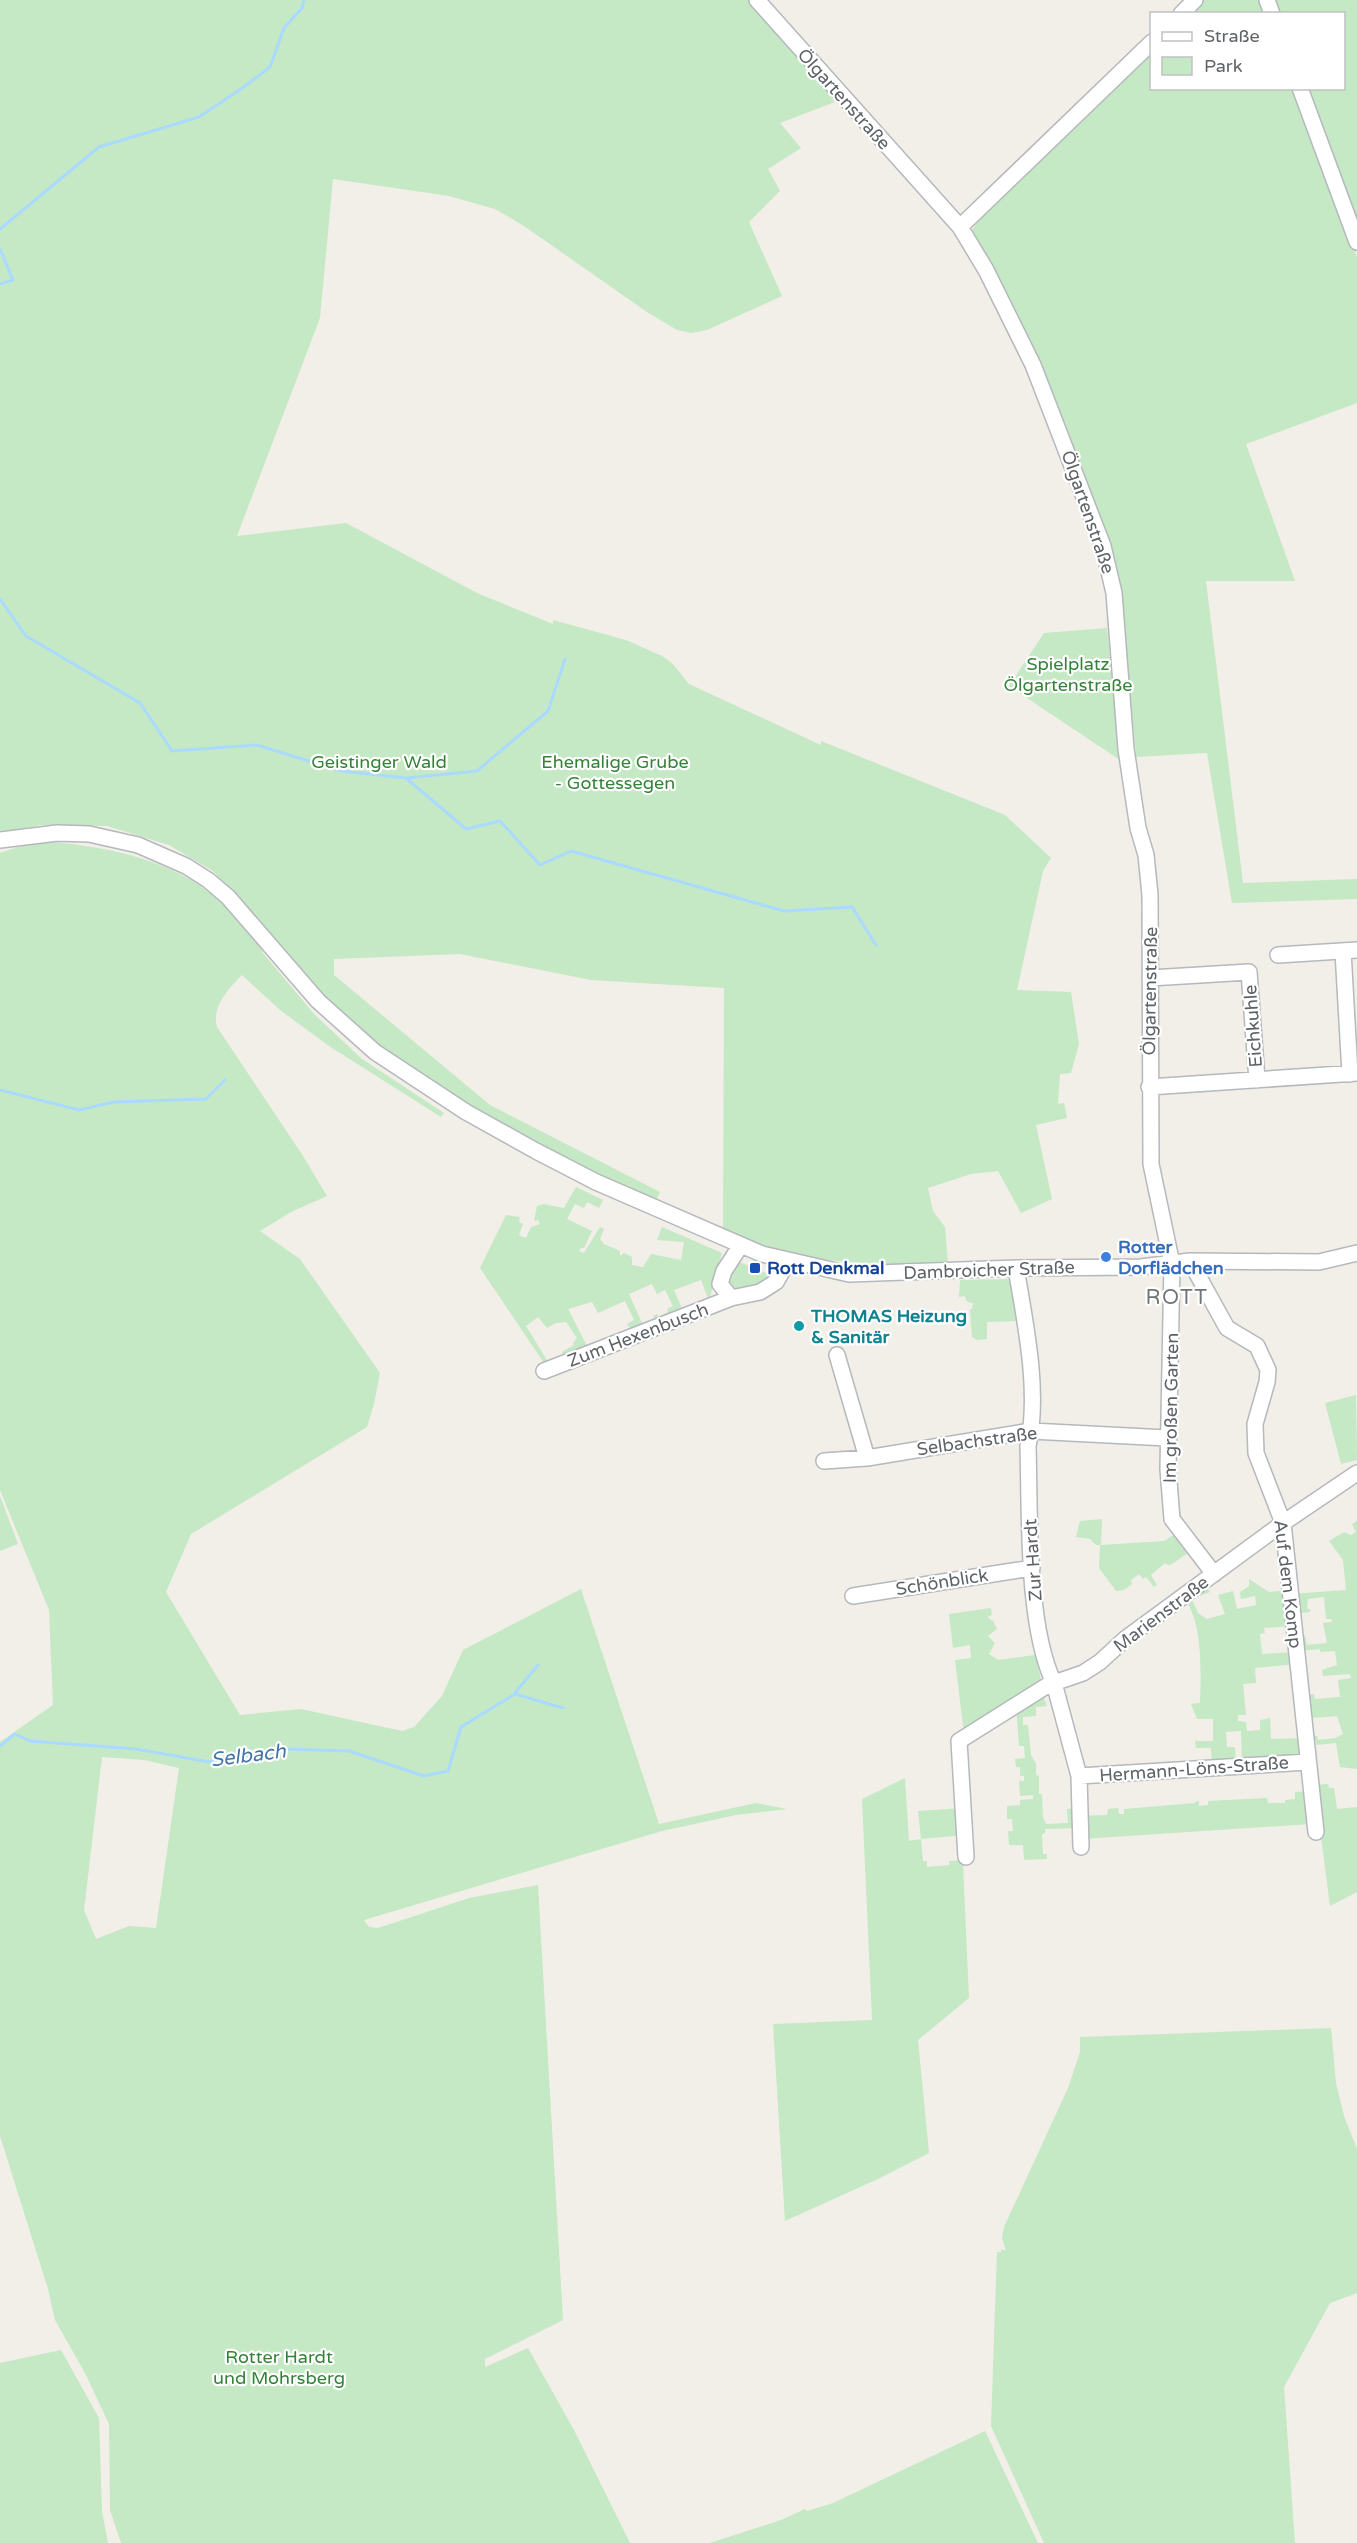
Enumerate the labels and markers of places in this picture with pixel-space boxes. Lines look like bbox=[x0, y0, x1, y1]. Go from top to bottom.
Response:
place label: Rotter Dorflädchen bbox=[1118, 1236, 1224, 1279]
marker: Rotter Dorflädchen bbox=[1099, 1250, 1113, 1264]
place label: Rott Denkmal bbox=[767, 1257, 884, 1279]
marker: Rott Denkmal bbox=[748, 1261, 762, 1275]
place label: THOMAS Heizung & Sanitär bbox=[810, 1305, 967, 1348]
marker: THOMAS Heizung & Sanitär bbox=[792, 1319, 806, 1333]

